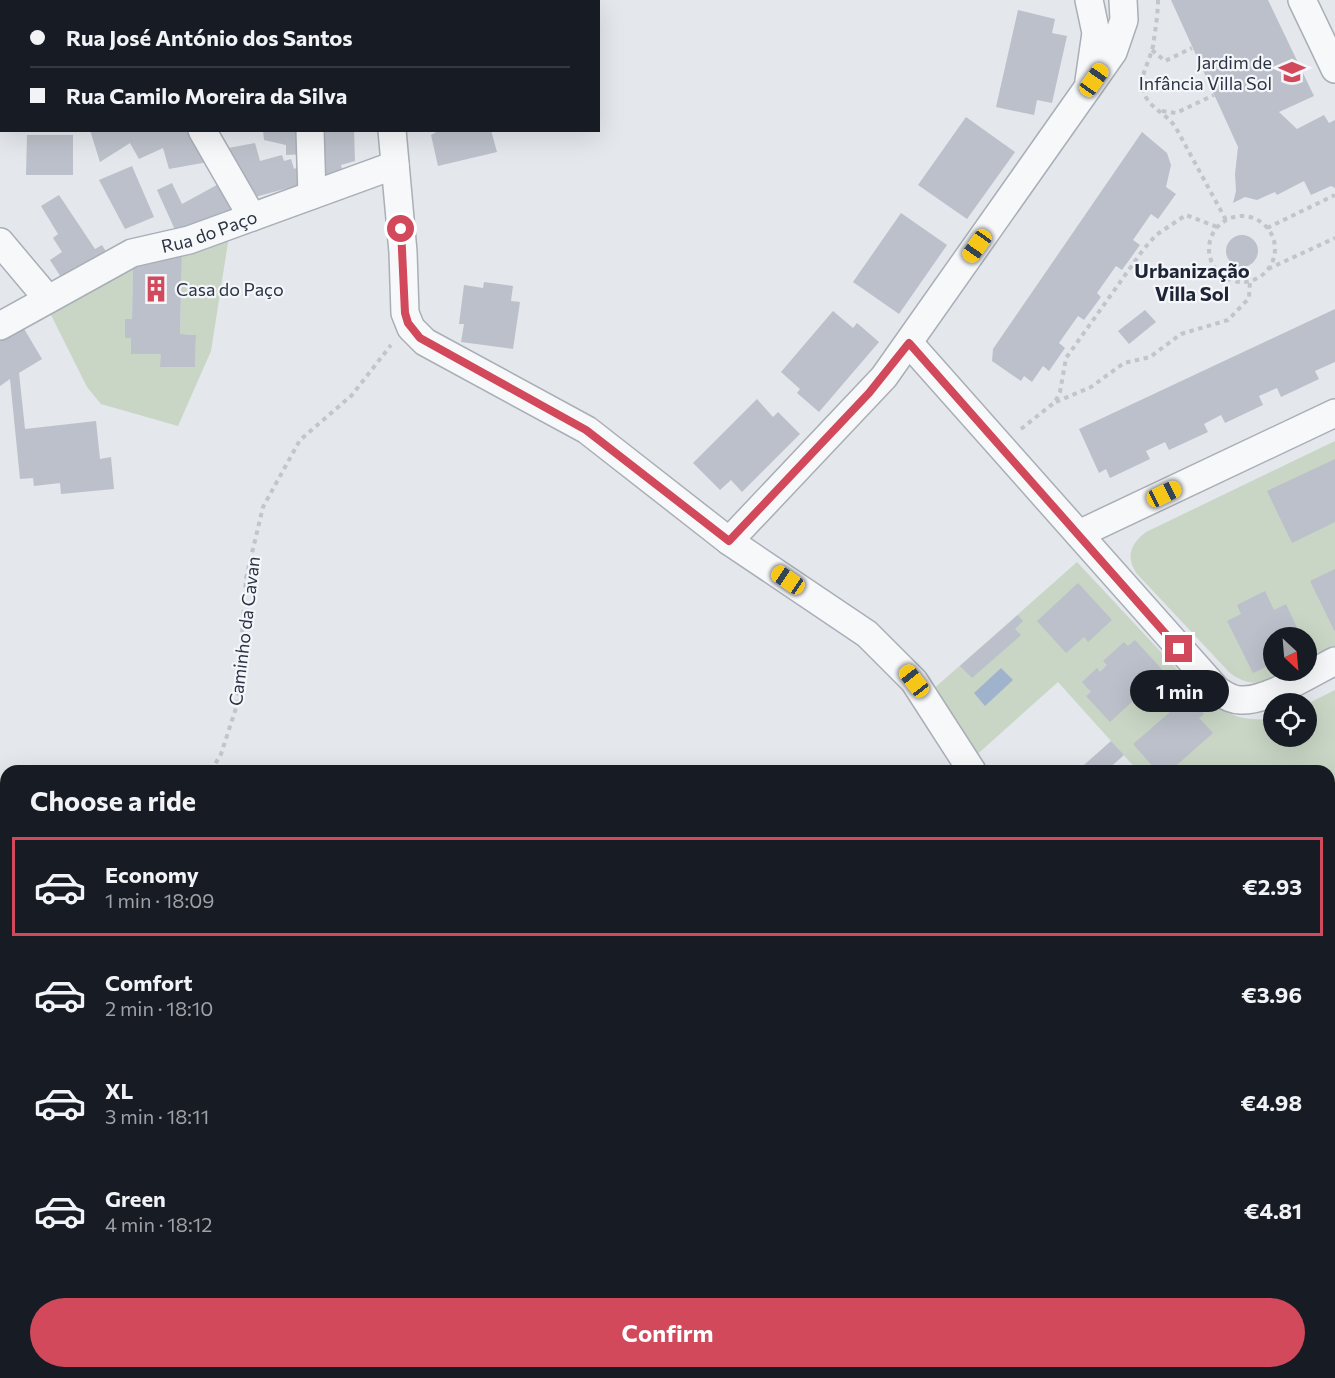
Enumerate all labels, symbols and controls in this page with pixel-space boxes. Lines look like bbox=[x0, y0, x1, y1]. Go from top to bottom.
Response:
text: Rua José António dos Santos bbox=[66, 24, 353, 51]
place label: Jardim de Infância Villa Sol bbox=[1139, 51, 1272, 94]
school or university icon: Jardim de Infância Villa Sol bbox=[1277, 57, 1307, 87]
car bbox=[1076, 60, 1112, 100]
text: Rua Camilo Moreira da Silva bbox=[66, 82, 347, 109]
street label: Rua do Paço bbox=[159, 205, 260, 257]
route start bbox=[387, 215, 414, 242]
car bbox=[959, 226, 995, 266]
district label: Urbanização Villa Sol bbox=[1134, 258, 1250, 305]
building icon: Casa do Paço bbox=[141, 274, 171, 304]
place label: Casa do Paço bbox=[176, 278, 284, 300]
car bbox=[1144, 478, 1184, 510]
street label: Caminho da Cavan bbox=[224, 555, 264, 707]
car bbox=[768, 562, 808, 598]
north arrow bbox=[1263, 627, 1317, 681]
map controls bbox=[1263, 627, 1317, 747]
route end bbox=[1165, 635, 1192, 662]
car bbox=[896, 661, 932, 701]
callout: 1 min bbox=[1130, 670, 1228, 712]
text: 1 min bbox=[1156, 679, 1203, 703]
button: locate bbox=[1263, 693, 1317, 747]
text: Choose a ride bbox=[30, 784, 196, 817]
icon: car bbox=[33, 860, 87, 914]
text: Economy bbox=[105, 861, 199, 888]
text: €2.93 bbox=[1242, 873, 1302, 900]
text: 1 min · 18:09 bbox=[105, 888, 214, 912]
icon: car bbox=[33, 968, 87, 1022]
text: Comfort bbox=[105, 969, 193, 996]
text: €3.96 bbox=[1241, 981, 1302, 1008]
text: 2 min · 18:10 bbox=[105, 996, 213, 1020]
icon: car bbox=[33, 1076, 87, 1130]
text: XL bbox=[105, 1077, 133, 1104]
text: €4.98 bbox=[1240, 1089, 1302, 1116]
text: 3 min · 18:11 bbox=[105, 1104, 209, 1128]
icon: car bbox=[33, 1184, 87, 1238]
text: Green bbox=[105, 1185, 166, 1212]
text: €4.81 bbox=[1244, 1197, 1302, 1224]
text: 4 min · 18:12 bbox=[105, 1212, 212, 1236]
button: Confirm bbox=[30, 1298, 1305, 1367]

